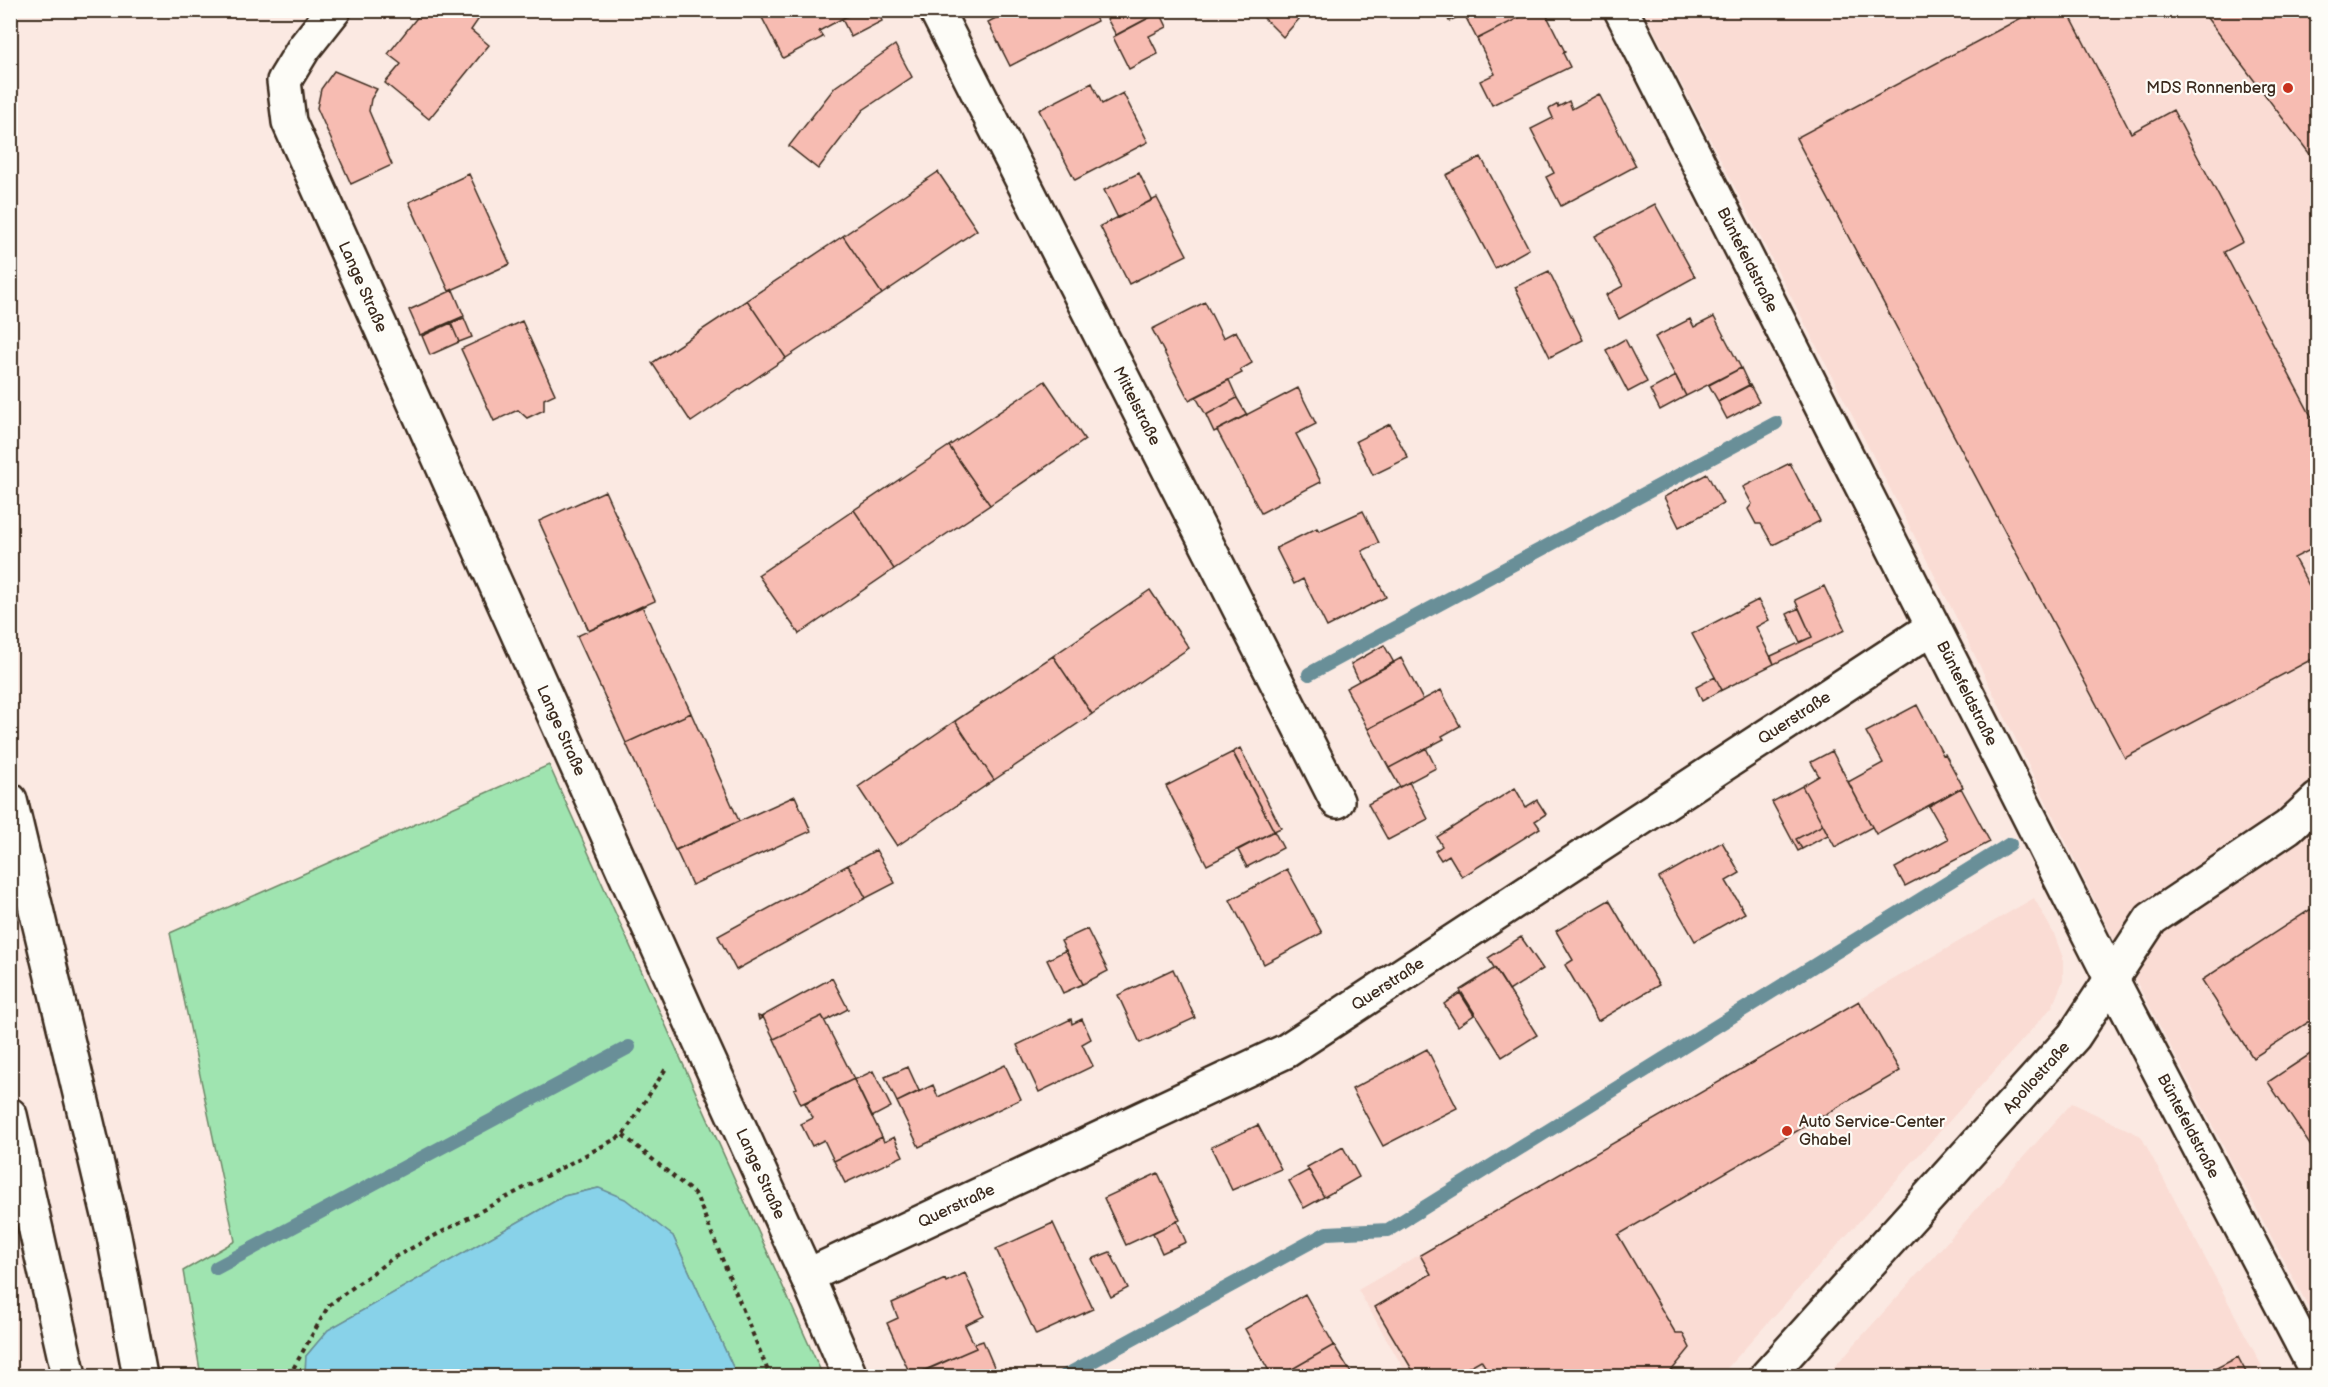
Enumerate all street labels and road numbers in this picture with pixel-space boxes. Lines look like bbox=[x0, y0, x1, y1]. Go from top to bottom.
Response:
street label: Büntefeldstraße bbox=[1713, 204, 1782, 316]
street label: Lange Straße bbox=[334, 239, 391, 336]
street label: Mittelstraße bbox=[1109, 363, 1165, 449]
street label: Büntefeldstraße bbox=[1932, 638, 2002, 750]
street label: Lange Straße bbox=[533, 682, 590, 779]
street label: Querstraße bbox=[1755, 687, 1834, 748]
street label: Querstraße bbox=[1348, 953, 1428, 1015]
street label: Apollostraße bbox=[1999, 1037, 2074, 1117]
street label: Büntefeldstraße bbox=[2153, 1071, 2224, 1182]
street label: Lange Straße bbox=[732, 1126, 789, 1222]
street label: Querstraße bbox=[915, 1180, 998, 1232]

